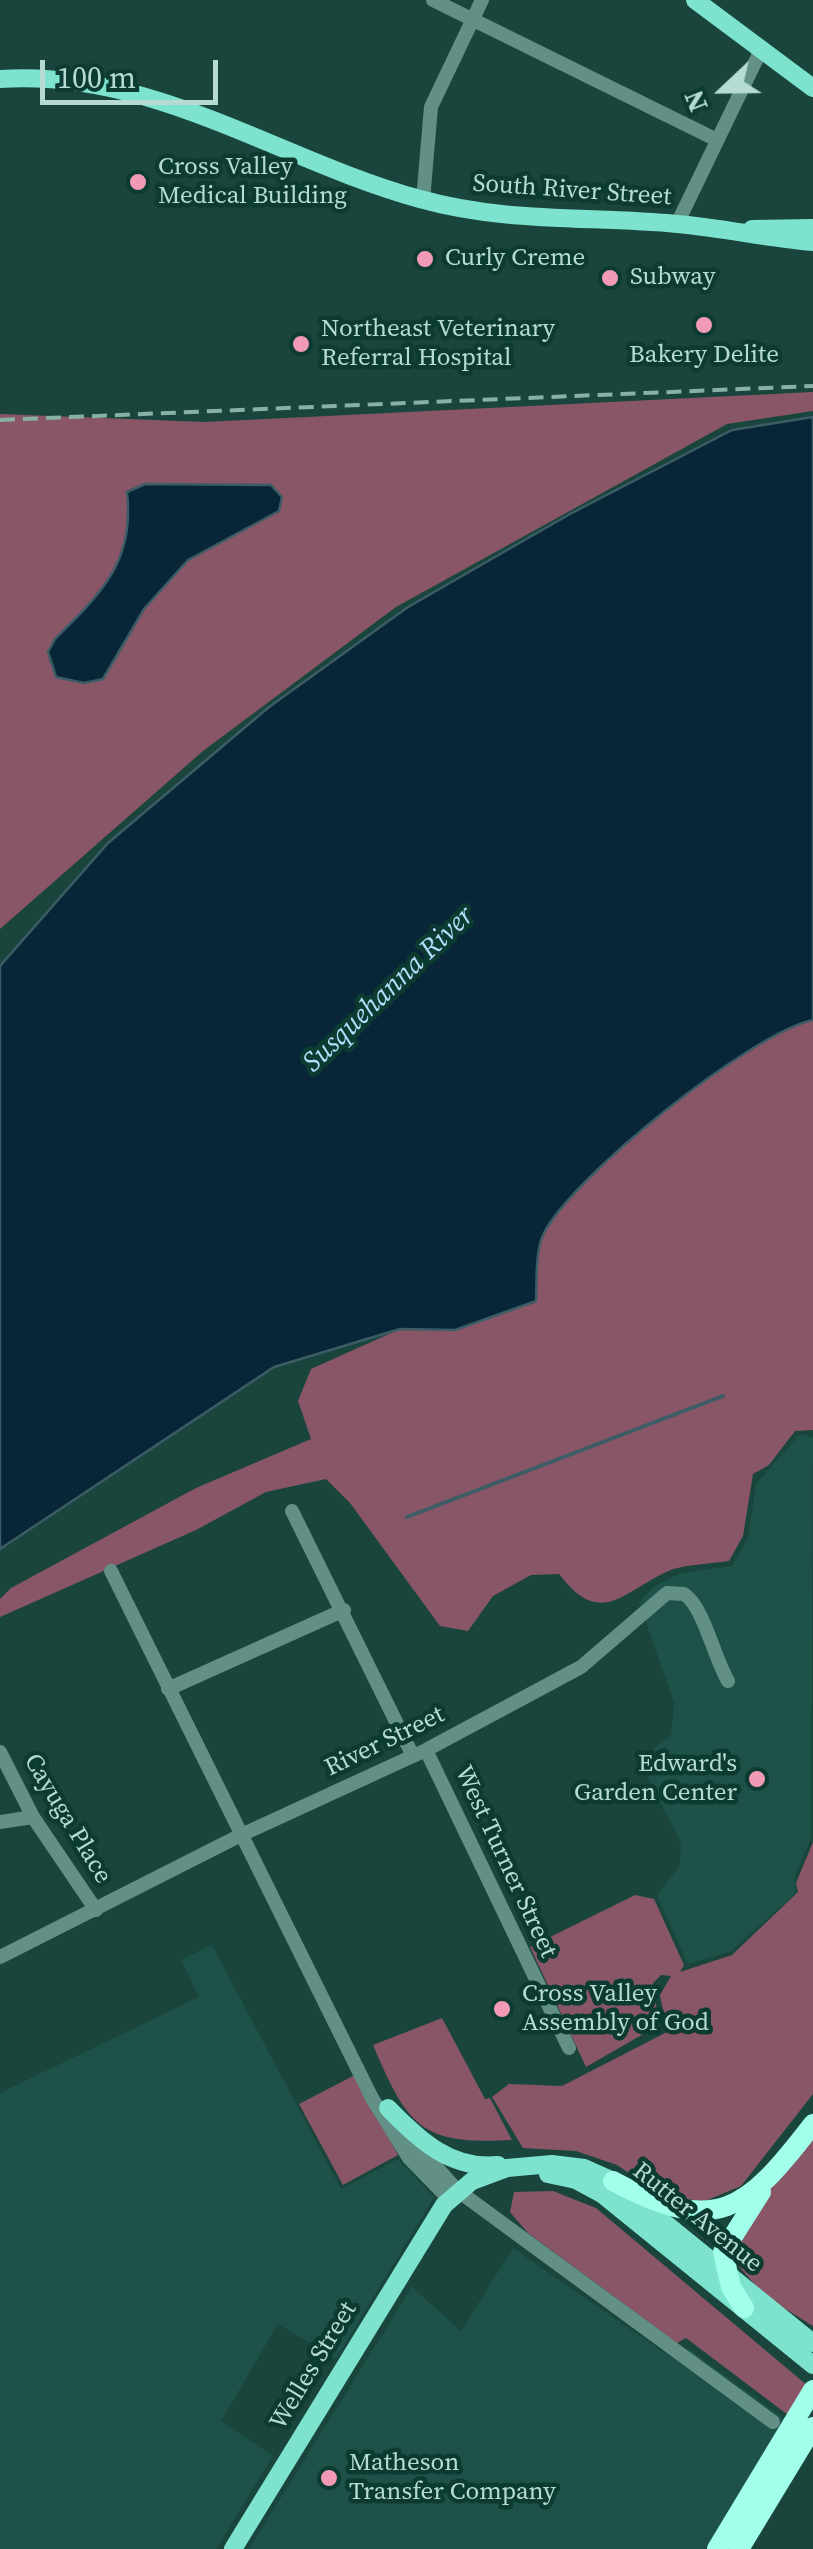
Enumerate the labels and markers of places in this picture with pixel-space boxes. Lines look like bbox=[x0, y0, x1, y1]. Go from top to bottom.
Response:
place label: Cross Valley Medical Building bbox=[158, 153, 347, 212]
marker: Cross Valley Medical Building bbox=[127, 171, 149, 193]
place label: Curly Creme bbox=[445, 244, 585, 274]
marker: Curly Creme bbox=[414, 248, 436, 270]
place label: Subway bbox=[630, 263, 716, 293]
marker: Subway bbox=[599, 267, 621, 289]
marker: Bakery Delite bbox=[693, 314, 715, 336]
place label: Northeast Veterinary Referral Hospital bbox=[321, 315, 555, 374]
marker: Northeast Veterinary Referral Hospital bbox=[290, 333, 312, 355]
place label: Bakery Delite bbox=[629, 341, 779, 371]
place label: Edward's Garden Center bbox=[574, 1750, 737, 1809]
marker: Edward's Garden Center bbox=[746, 1768, 768, 1790]
place label: Cross Valley Assembly of God bbox=[522, 1980, 709, 2039]
marker: Cross Valley Assembly of God bbox=[491, 1998, 513, 2020]
place label: Matheson Transfer Company bbox=[349, 2449, 556, 2508]
marker: Matheson Transfer Company bbox=[318, 2467, 340, 2489]

